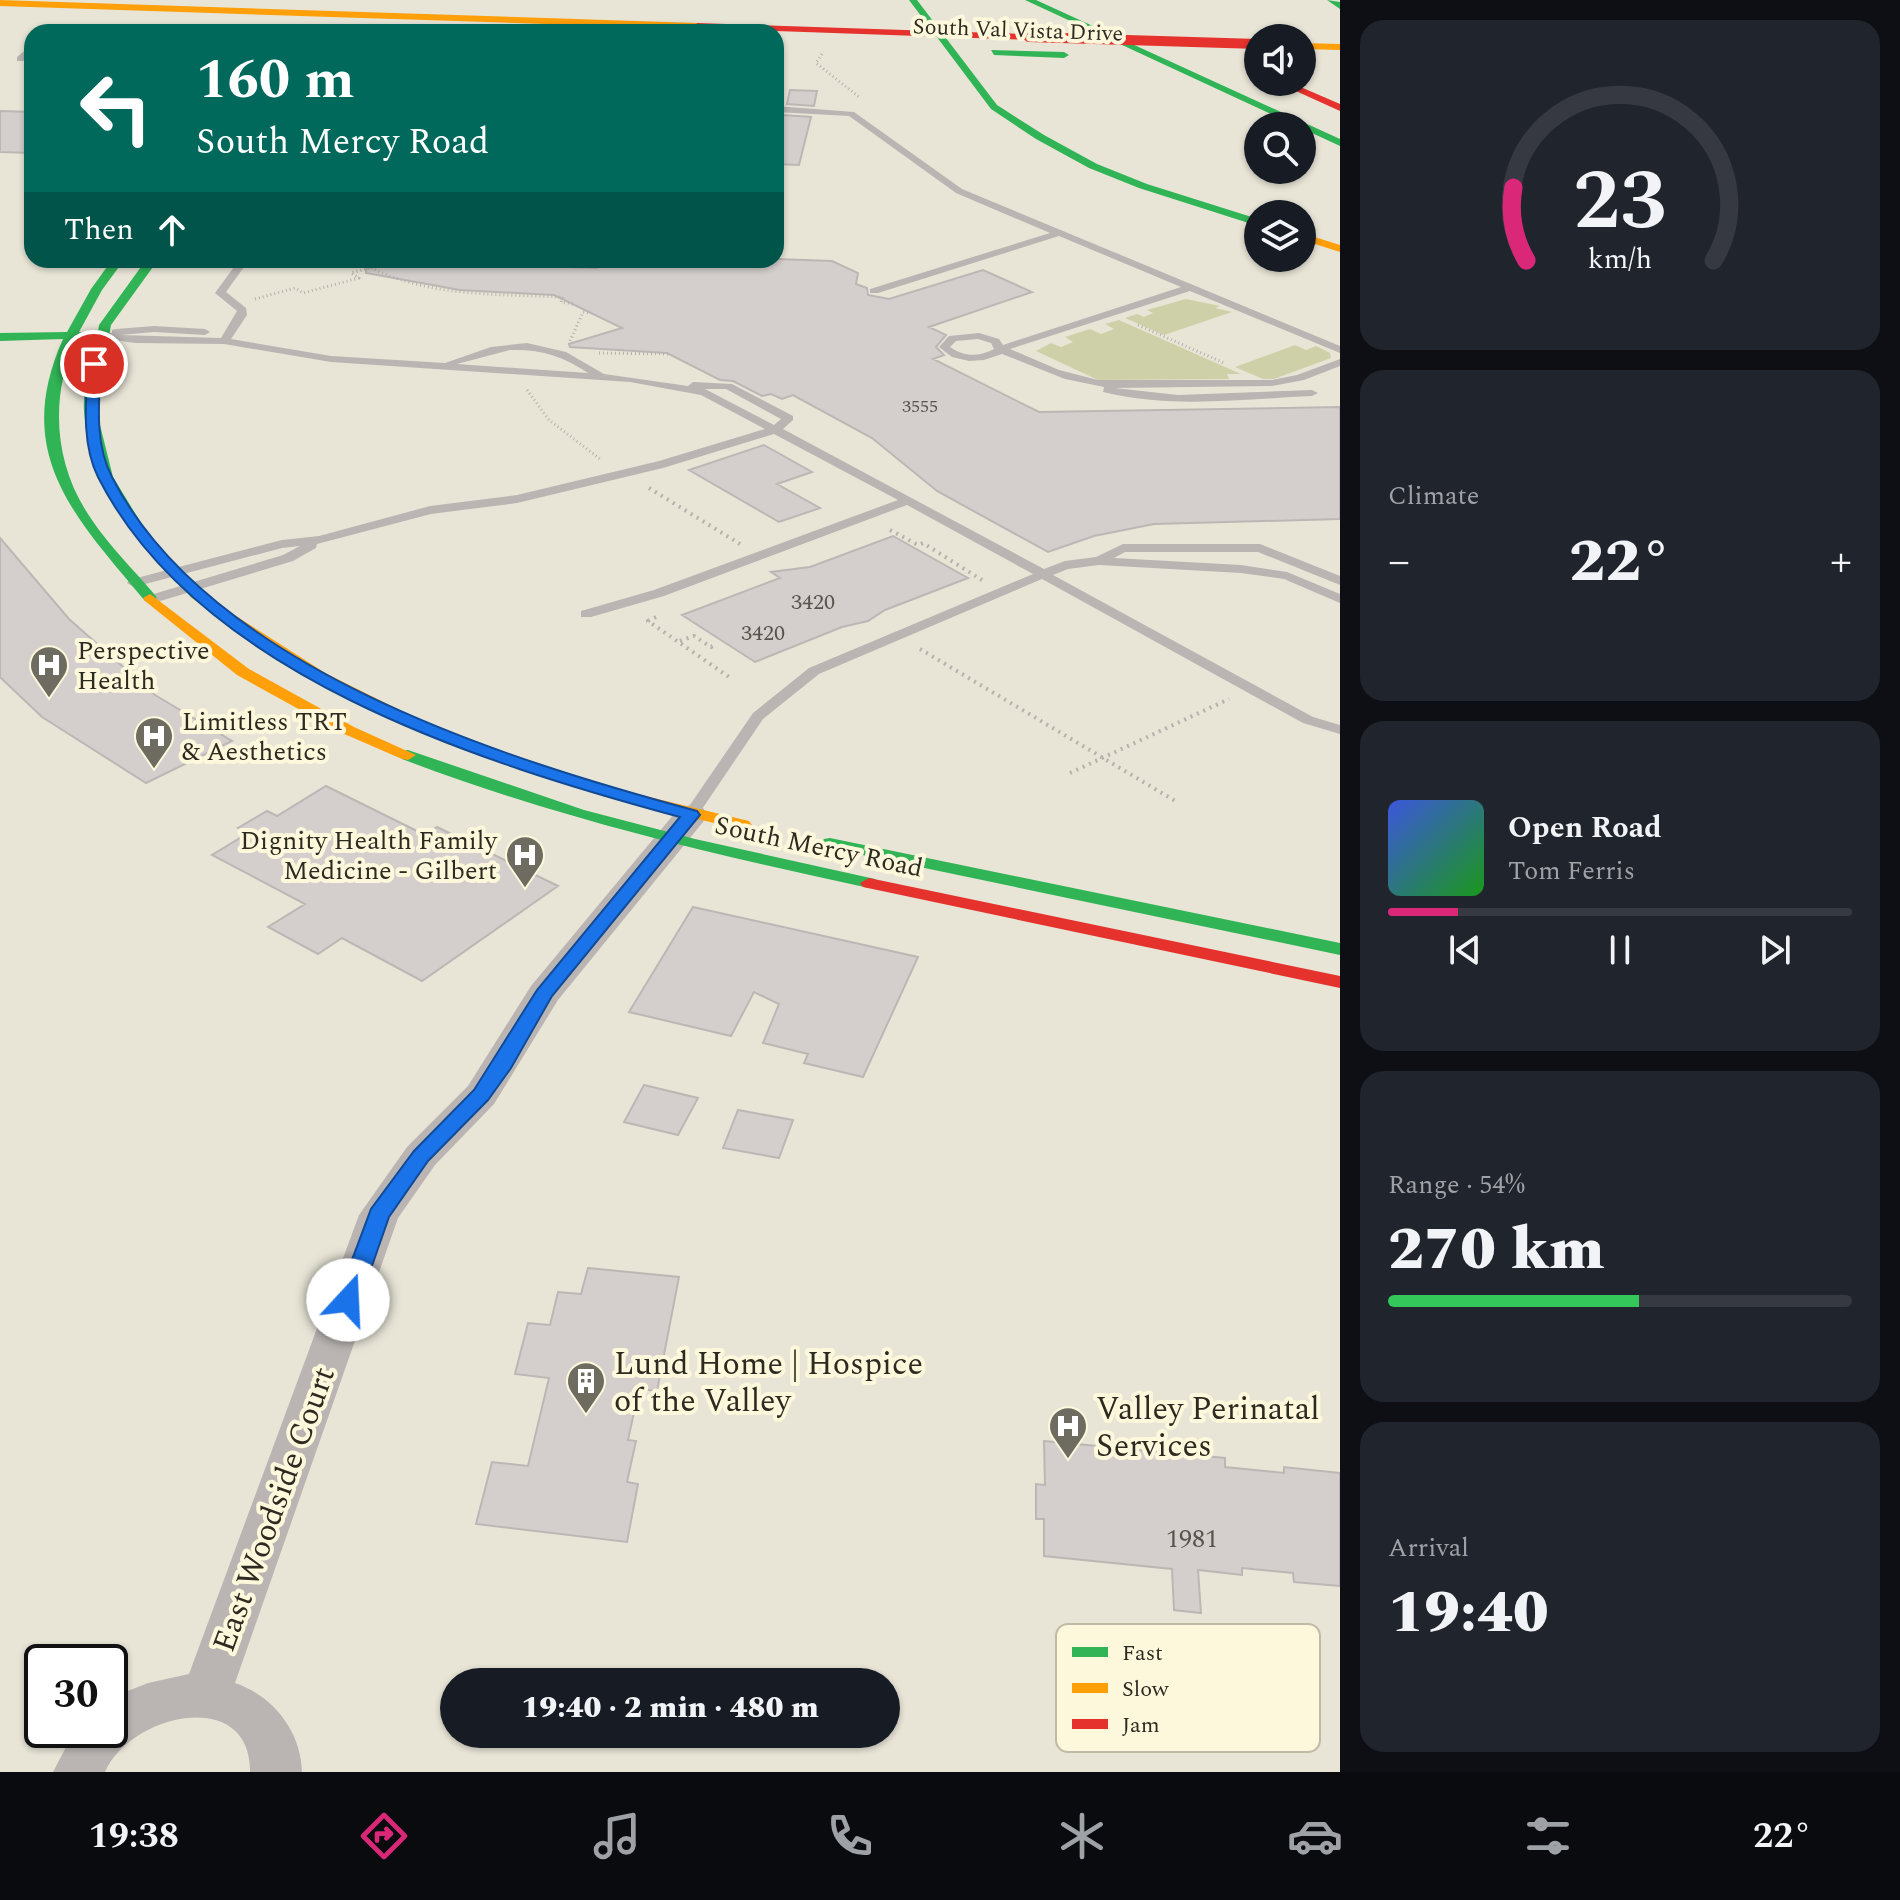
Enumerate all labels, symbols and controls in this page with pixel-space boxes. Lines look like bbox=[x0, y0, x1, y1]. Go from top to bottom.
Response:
street label: South Val Vista Drive bbox=[912, 10, 1124, 51]
map controls bbox=[1244, 24, 1316, 272]
button: sound bbox=[1244, 24, 1316, 96]
text: 160 m bbox=[196, 38, 355, 123]
icon: left bbox=[64, 56, 168, 160]
button: search bbox=[1244, 112, 1316, 184]
text: South Mercy Road bbox=[196, 115, 489, 170]
text: 23 bbox=[1573, 139, 1667, 266]
button: layers bbox=[1244, 200, 1316, 272]
text: Then bbox=[64, 207, 134, 253]
icon: ahead bbox=[150, 208, 194, 252]
text: km/h bbox=[1588, 238, 1652, 281]
pin bbox=[60, 330, 128, 398]
icon: arrive bbox=[72, 342, 116, 386]
house number: 3555 bbox=[902, 393, 938, 420]
text: Climate bbox=[1388, 476, 1479, 516]
text: 22° bbox=[1569, 516, 1671, 608]
text: − bbox=[1388, 528, 1410, 595]
text: + bbox=[1830, 528, 1852, 595]
house number: 3420 bbox=[791, 586, 835, 619]
house number: 3420 bbox=[741, 617, 785, 650]
place label: Perspective Health bbox=[77, 631, 210, 701]
hospital icon: Perspective Health bbox=[28, 644, 70, 699]
place label: Limitless TRT & Aesthetics bbox=[182, 702, 347, 772]
hospital icon: Limitless TRT & Aesthetics bbox=[133, 715, 175, 770]
street label: South Mercy Road bbox=[711, 805, 926, 889]
text: Open Road bbox=[1508, 805, 1662, 851]
place label: Dignity Health Family Medicine - Gilbert bbox=[240, 821, 499, 891]
hospital icon: Dignity Health Family Medicine - Gilbert bbox=[504, 834, 546, 889]
text: Tom Ferris bbox=[1508, 851, 1635, 891]
icon: previous bbox=[1443, 928, 1487, 972]
icon: pause bbox=[1598, 928, 1642, 972]
icon: next bbox=[1753, 928, 1797, 972]
text: Range · 54% bbox=[1388, 1165, 1525, 1205]
text: 270 km bbox=[1388, 1204, 1605, 1296]
position arrow bbox=[306, 1258, 390, 1342]
place label: Lund Home | Hospice of the Valley bbox=[614, 1340, 923, 1426]
street label: East Woodside Court bbox=[200, 1360, 349, 1659]
building icon: Lund Home | Hospice of the Valley bbox=[565, 1360, 607, 1415]
place label: Valley Perinatal Services bbox=[1096, 1385, 1320, 1471]
hospital icon: Valley Perinatal Services bbox=[1047, 1405, 1089, 1460]
house number: 1981 bbox=[1166, 1519, 1218, 1559]
text: Arrival bbox=[1388, 1528, 1469, 1568]
text: 19:40 bbox=[1388, 1567, 1549, 1659]
legend bbox=[1056, 1624, 1320, 1752]
text: Fast bbox=[1122, 1637, 1163, 1670]
speed limit sign: 30 bbox=[24, 1644, 128, 1748]
text: Slow bbox=[1122, 1673, 1170, 1706]
text: 19:40 · 2 min · 480 m bbox=[521, 1685, 819, 1731]
text: Jam bbox=[1122, 1709, 1160, 1742]
icon: directions bbox=[356, 1808, 412, 1864]
icon: music bbox=[589, 1808, 645, 1864]
icon: phone bbox=[822, 1808, 878, 1864]
icon: climate bbox=[1054, 1808, 1110, 1864]
icon: car bbox=[1287, 1808, 1343, 1864]
icon: filters bbox=[1520, 1808, 1576, 1864]
text: 19:38 bbox=[88, 1809, 179, 1864]
text: 22° bbox=[1753, 1809, 1812, 1864]

